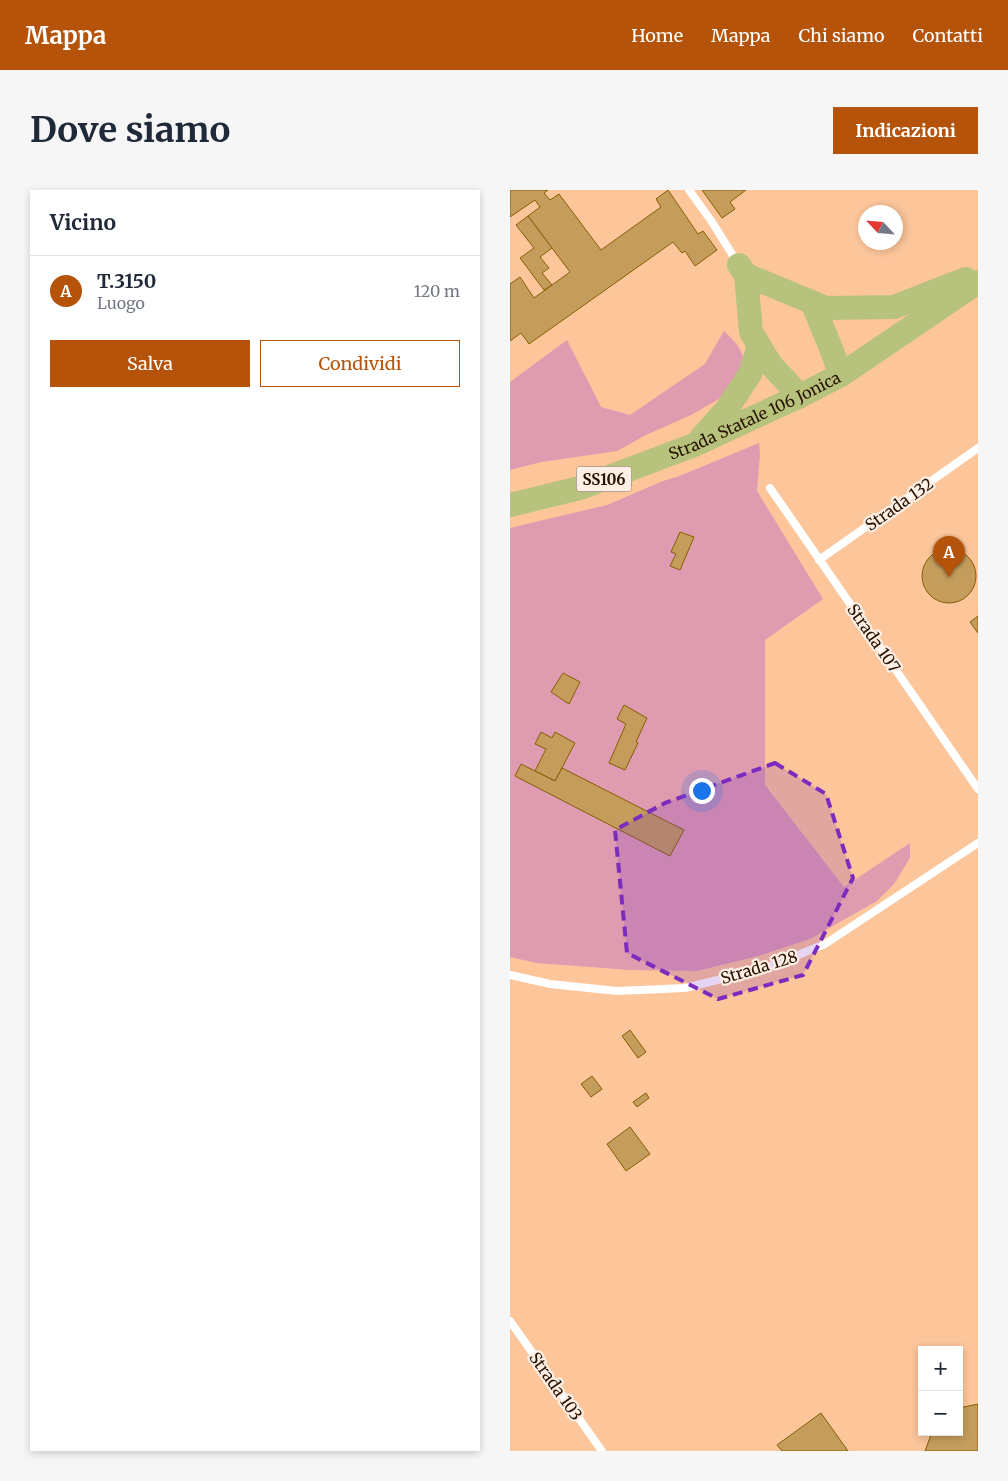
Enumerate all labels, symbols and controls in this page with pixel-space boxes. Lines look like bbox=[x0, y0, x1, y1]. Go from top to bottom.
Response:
text: Mappa bbox=[25, 20, 106, 51]
text: Home bbox=[631, 24, 683, 47]
text: Mappa bbox=[711, 24, 770, 47]
text: Chi siamo bbox=[798, 24, 885, 47]
text: Contatti bbox=[913, 24, 983, 47]
button: Indicazioni bbox=[833, 107, 978, 154]
text: Dove siamo bbox=[30, 108, 230, 152]
north arrow bbox=[858, 205, 903, 250]
text: Vicino bbox=[50, 209, 116, 236]
text: T.3150 bbox=[97, 269, 156, 293]
text: A bbox=[60, 281, 72, 301]
text: 120 m bbox=[414, 281, 460, 301]
text: Luogo bbox=[97, 293, 145, 313]
button: Salva bbox=[50, 340, 250, 387]
button: Condividi bbox=[260, 340, 460, 387]
street label: Strada Statale 106 Jonica bbox=[666, 367, 844, 464]
road number: SS106 bbox=[576, 466, 632, 492]
street label: Strada 132 bbox=[861, 473, 937, 535]
pin: A bbox=[933, 536, 965, 577]
street label: Strada 107 bbox=[843, 600, 905, 676]
your location bbox=[689, 778, 715, 804]
street label: Strada 128 bbox=[718, 946, 800, 988]
map controls bbox=[918, 1346, 963, 1436]
button: + bbox=[918, 1346, 963, 1391]
street label: Strada 103 bbox=[525, 1348, 587, 1424]
button: − bbox=[918, 1391, 963, 1436]

